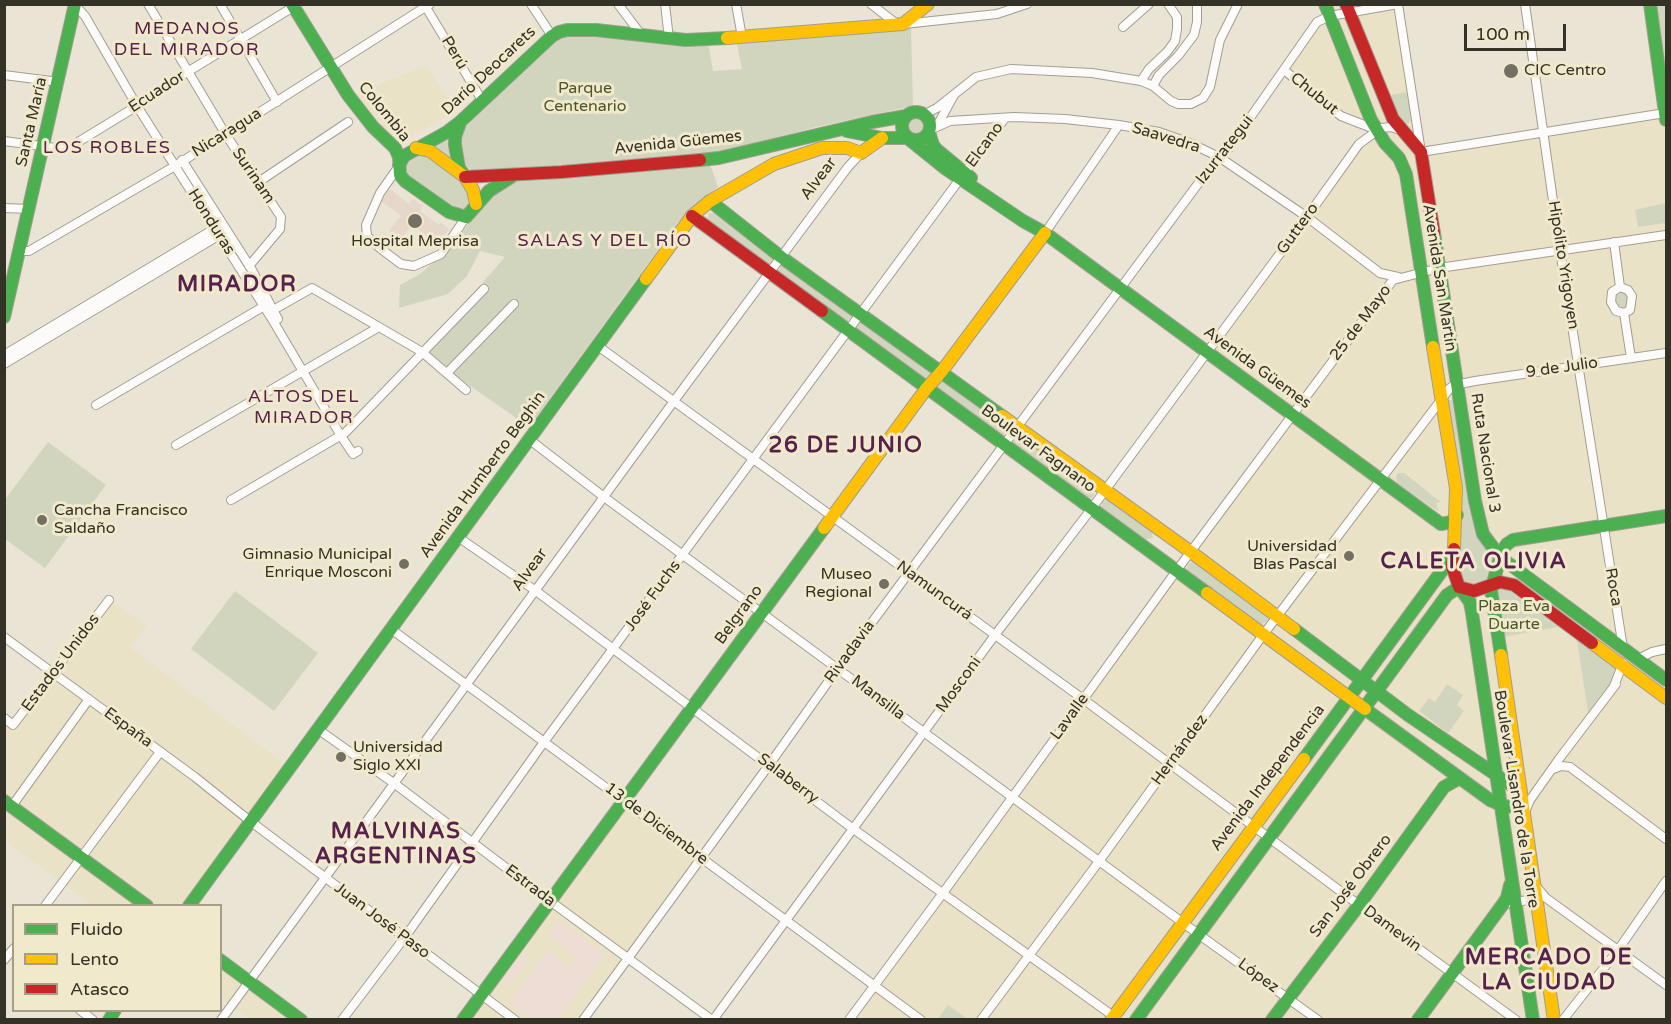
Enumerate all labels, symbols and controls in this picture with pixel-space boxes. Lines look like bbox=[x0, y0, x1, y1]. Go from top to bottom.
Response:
scale bar bbox=[1467, 12, 1569, 50]
district label: MEDANOS DEL MIRADOR bbox=[114, 18, 260, 60]
street label: Darío Deocarets bbox=[438, 23, 540, 119]
text: 100 m bbox=[1475, 23, 1530, 45]
street label: Perú bbox=[437, 33, 471, 73]
place label: CIC Centro bbox=[1524, 61, 1606, 81]
marker: CIC Centro bbox=[1502, 62, 1520, 80]
street label: Ecuador bbox=[125, 67, 189, 117]
street label: Chubut bbox=[1286, 69, 1342, 119]
street label: Santa María bbox=[12, 75, 52, 169]
street label: Colombia bbox=[354, 78, 414, 146]
park label: Parque Centenario bbox=[543, 79, 627, 117]
street label: Nicaragua bbox=[189, 104, 265, 162]
street label: Izurrategui bbox=[1192, 112, 1258, 188]
street label: Elcano bbox=[962, 119, 1008, 171]
street label: Saavedra bbox=[1130, 119, 1202, 157]
street label: Avenida Güemes bbox=[613, 127, 743, 159]
district label: LOS ROBLES bbox=[43, 137, 171, 159]
street label: Surinam bbox=[227, 145, 279, 207]
street label: Alvear bbox=[797, 154, 841, 204]
street label: Honduras bbox=[183, 186, 239, 258]
street label: Hipólito Yrigoyen bbox=[1543, 199, 1583, 331]
street label: Guttero bbox=[1273, 200, 1323, 258]
street label: Avenida San Martín bbox=[1418, 203, 1460, 353]
marker: Hospital Meprisa bbox=[406, 212, 424, 230]
district label: SALAS Y DEL RÍO bbox=[517, 230, 693, 252]
place label: Hospital Meprisa bbox=[351, 232, 479, 252]
district label: MIRADOR bbox=[177, 272, 297, 298]
street label: 25 de Mayo bbox=[1326, 281, 1396, 365]
street label: Avenida Güemes bbox=[1200, 323, 1314, 413]
street label: 9 de Julio bbox=[1525, 353, 1599, 383]
district label: ALTOS DEL MIRADOR bbox=[248, 386, 360, 428]
street label: Avenida Humberto Beghin bbox=[416, 388, 550, 562]
street label: Ruta Nacional 3 bbox=[1466, 392, 1504, 514]
street label: Boulevar Fagnano bbox=[977, 401, 1099, 497]
district label: 26 DE JUNIO bbox=[769, 433, 923, 459]
place label: Cancha Francisco Saldaño bbox=[54, 501, 188, 539]
marker: Cancha Francisco Saldaño bbox=[35, 513, 49, 527]
place label: Universidad Blas Pascal bbox=[1247, 537, 1337, 575]
place label: Gimnasio Municipal Enrique Mosconi bbox=[243, 545, 392, 583]
street label: Alvear bbox=[508, 545, 552, 595]
marker: Universidad Blas Pascal bbox=[1342, 549, 1356, 563]
district label: CALETA OLIVIA bbox=[1381, 549, 1567, 575]
marker: Gimnasio Municipal Enrique Mosconi bbox=[397, 557, 411, 571]
street label: José Fuchs bbox=[621, 557, 685, 635]
street label: Namuncurá bbox=[892, 557, 976, 625]
place label: Museo Regional bbox=[805, 565, 872, 603]
street label: Roca bbox=[1600, 566, 1626, 608]
marker: Museo Regional bbox=[877, 577, 891, 591]
street label: Belgrano bbox=[711, 582, 767, 648]
park label: Plaza Eva Duarte bbox=[1478, 597, 1550, 635]
street label: Estados Unidos bbox=[18, 610, 104, 716]
street label: Rivadavia bbox=[821, 617, 879, 687]
street label: Mosconi bbox=[932, 653, 986, 717]
street label: Mansilla bbox=[847, 671, 909, 725]
street label: Boulevar Lisandro de la Torre bbox=[1489, 689, 1543, 909]
street label: Lavalle bbox=[1047, 690, 1093, 744]
street label: Avenida Independencia bbox=[1207, 701, 1329, 855]
street label: España bbox=[100, 704, 156, 752]
street label: Hernández bbox=[1148, 711, 1212, 789]
place label: Universidad Siglo XXI bbox=[353, 738, 443, 776]
marker: Universidad Siglo XXI bbox=[334, 750, 348, 764]
street label: Salaberry bbox=[754, 750, 822, 808]
street label: 13 de Diciembre bbox=[600, 779, 712, 869]
district label: MALVINAS ARGENTINAS bbox=[315, 819, 477, 870]
street label: San José Obrero bbox=[1306, 831, 1396, 941]
street label: Estrada bbox=[501, 861, 559, 911]
street label: Juan José Paso bbox=[330, 879, 434, 963]
street label: Damevin bbox=[1359, 902, 1425, 956]
legend bbox=[12, 904, 222, 1012]
text: Fluido bbox=[70, 918, 123, 940]
district label: MERCADO DE LA CIUDAD bbox=[1465, 945, 1633, 996]
text: Lento bbox=[70, 948, 119, 970]
street label: López bbox=[1234, 955, 1282, 997]
text: Atasco bbox=[70, 978, 129, 1000]

